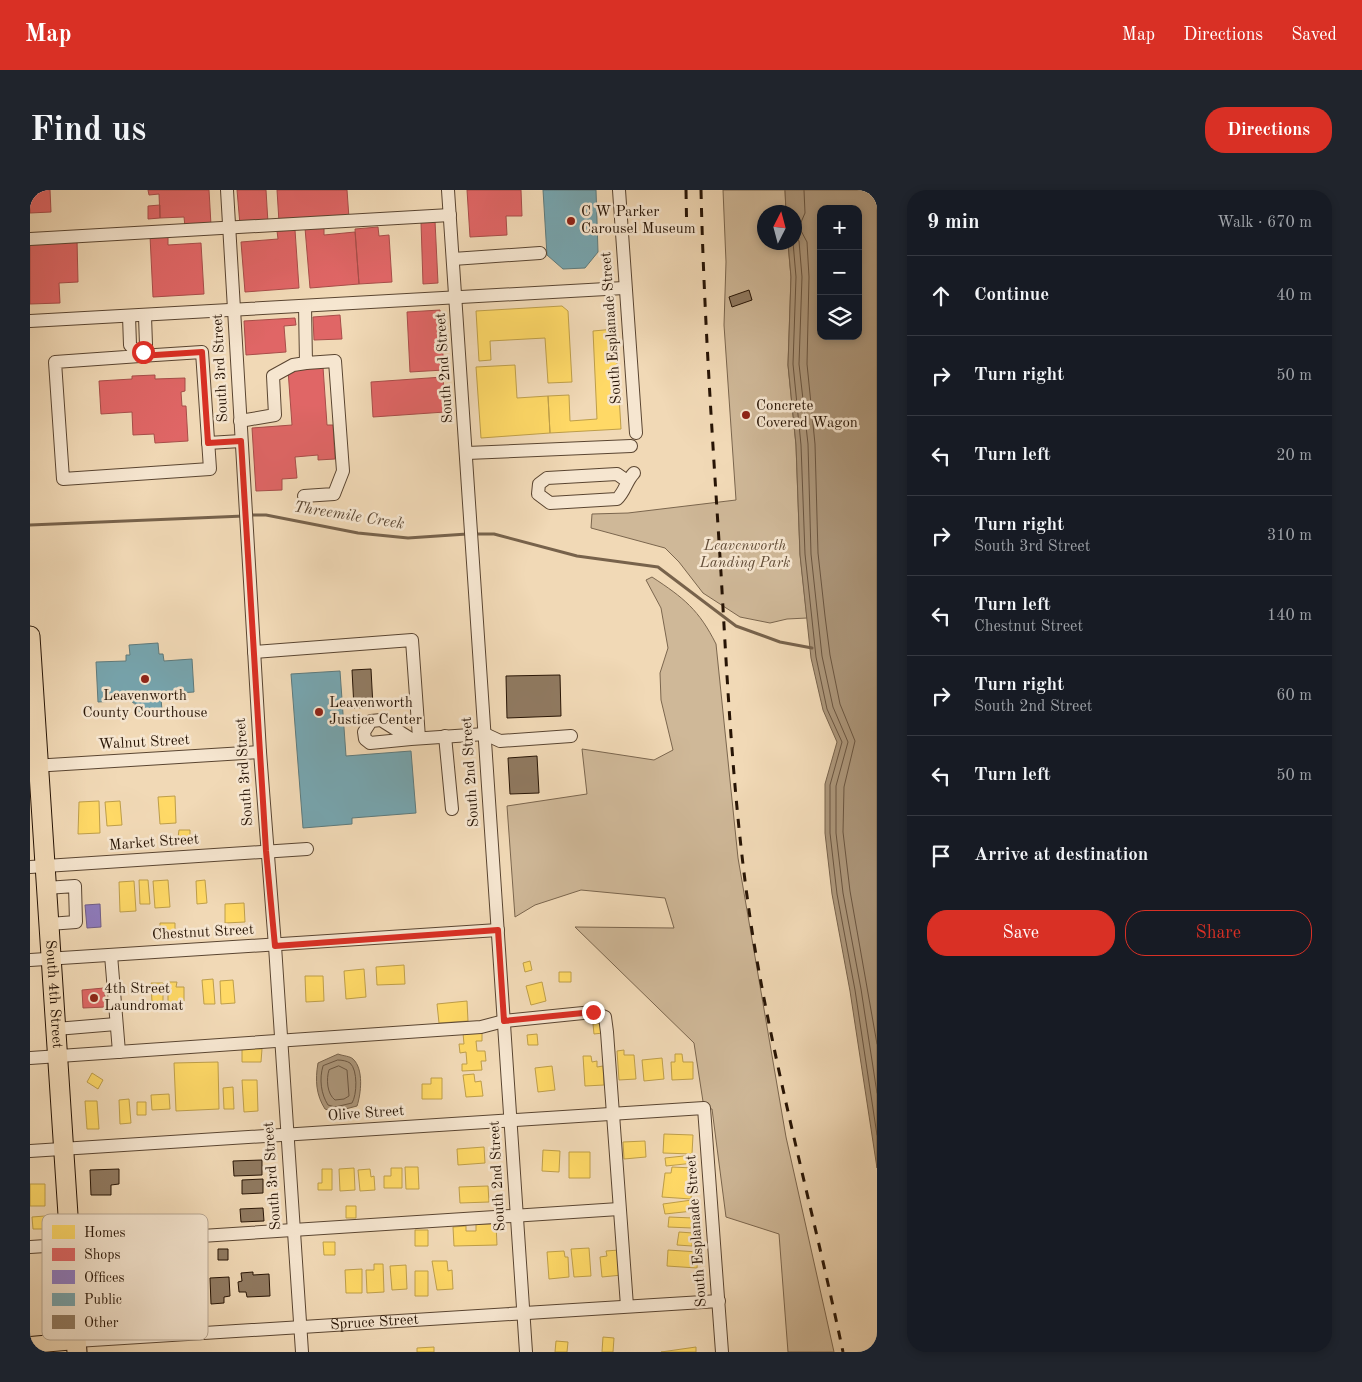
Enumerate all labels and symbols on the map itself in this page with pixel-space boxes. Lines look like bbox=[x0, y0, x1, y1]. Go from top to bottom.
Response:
place label: C W Parker Carousel Museum bbox=[581, 205, 696, 237]
north arrow bbox=[757, 205, 802, 250]
marker: C W Parker Carousel Museum bbox=[565, 215, 577, 227]
street label: South Esplanade Street bbox=[599, 251, 625, 405]
street label: South 2nd Street bbox=[434, 312, 456, 424]
street label: South 3rd Street bbox=[211, 313, 231, 423]
route start bbox=[132, 341, 155, 364]
place label: Concrete Covered Wagon bbox=[756, 399, 858, 431]
marker: Concrete Covered Wagon bbox=[740, 409, 752, 421]
water label: Threemile Creek bbox=[293, 499, 406, 533]
park label: Leavenworth Landing Park bbox=[699, 539, 790, 571]
marker: Leavenworth County Courthouse bbox=[139, 673, 151, 685]
place label: Leavenworth County Courthouse bbox=[83, 689, 208, 721]
place label: Leavenworth Justice Center bbox=[329, 696, 422, 728]
marker: Leavenworth Justice Center bbox=[313, 706, 325, 718]
street label: South 2nd Street bbox=[460, 716, 482, 828]
street label: South 3rd Street bbox=[234, 717, 256, 827]
street label: Walnut Street bbox=[98, 733, 190, 753]
street label: Market Street bbox=[109, 832, 199, 854]
street label: Chestnut Street bbox=[152, 923, 254, 943]
street label: South 4th Street bbox=[42, 940, 65, 1049]
place label: 4th Street Laundromat bbox=[104, 982, 184, 1014]
marker: 4th Street Laundromat bbox=[88, 992, 100, 1004]
route end bbox=[582, 1001, 605, 1024]
street label: Olive Street bbox=[327, 1104, 405, 1124]
street label: South 2nd Street bbox=[488, 1120, 508, 1232]
street label: South 3rd Street bbox=[262, 1121, 284, 1231]
street label: South Esplanade Street bbox=[684, 1154, 710, 1308]
legend bbox=[42, 1214, 208, 1340]
text: Homes bbox=[84, 1226, 126, 1240]
text: Shops bbox=[84, 1248, 121, 1262]
text: Offices bbox=[84, 1271, 124, 1285]
text: Public bbox=[84, 1293, 122, 1307]
street label: Spruce Street bbox=[330, 1312, 419, 1333]
text: Other bbox=[84, 1316, 119, 1330]

